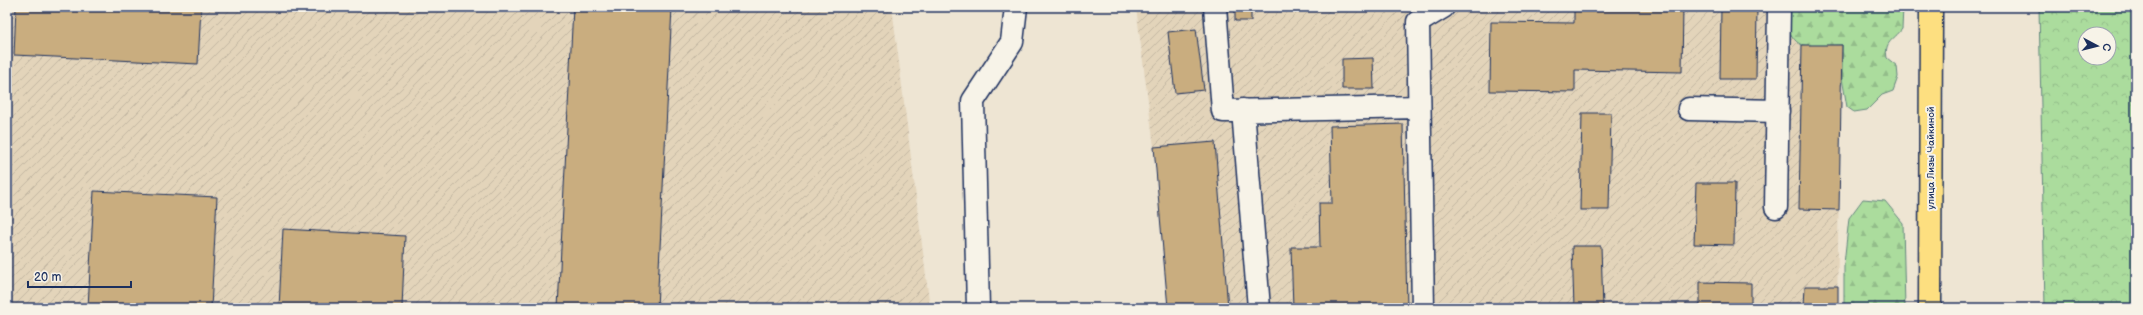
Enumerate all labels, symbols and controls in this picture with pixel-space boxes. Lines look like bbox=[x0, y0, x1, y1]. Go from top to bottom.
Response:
north arrow bbox=[2077, 26, 2117, 66]
text: С bbox=[2099, 43, 2113, 52]
street label: улица Лизы Чайкиной bbox=[1925, 106, 1937, 209]
scale bar bbox=[28, 263, 131, 289]
text: 20 m bbox=[34, 270, 61, 285]

